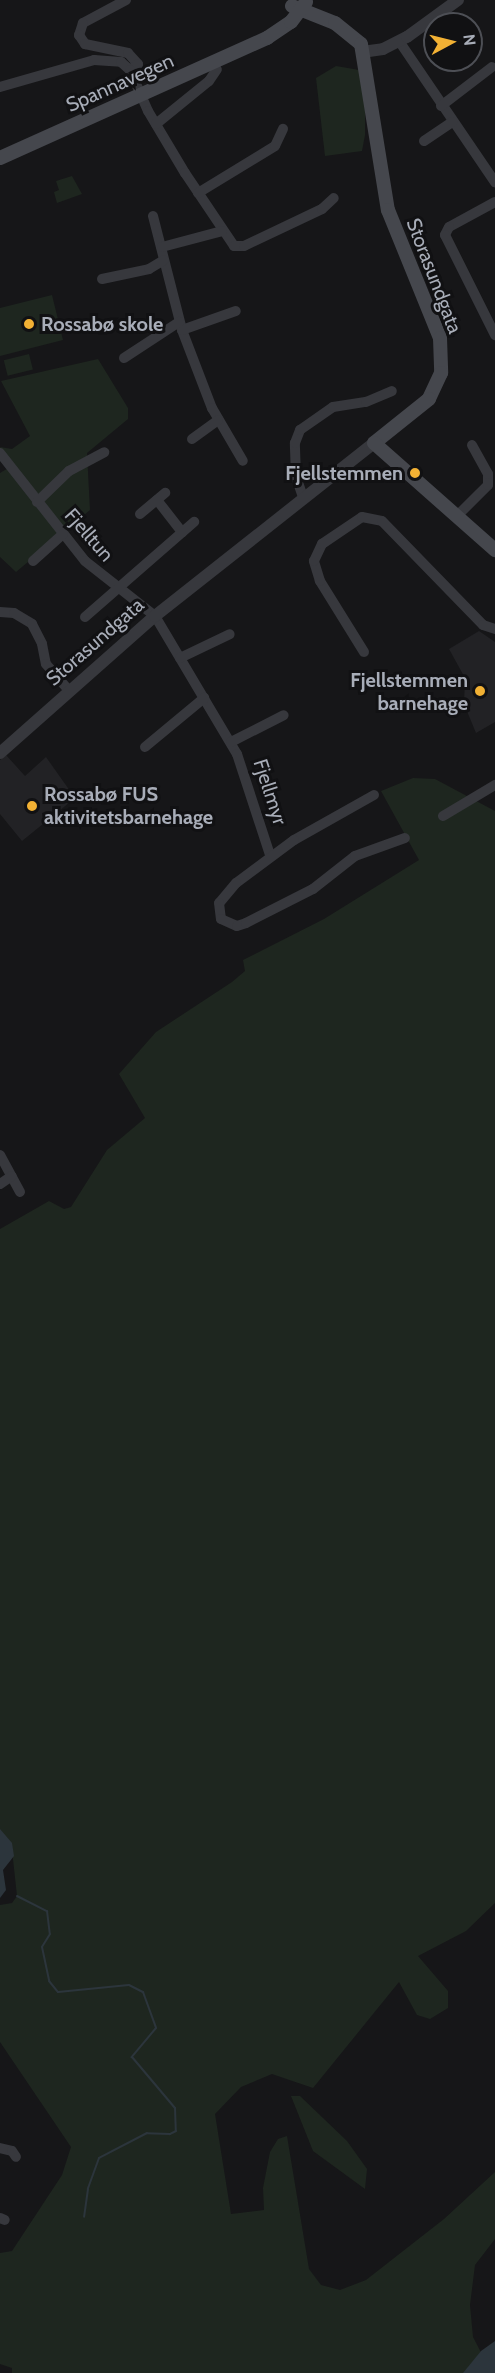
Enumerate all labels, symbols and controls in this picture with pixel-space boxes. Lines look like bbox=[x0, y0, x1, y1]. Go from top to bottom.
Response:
north arrow bbox=[423, 12, 483, 72]
text: N bbox=[459, 33, 479, 47]
street label: Spannavegen bbox=[63, 49, 177, 117]
street label: Storasundgata bbox=[401, 215, 467, 337]
place label: Rossabø skole bbox=[41, 312, 163, 336]
marker: Rossabø skole bbox=[22, 317, 36, 331]
place label: Fjellstemmen bbox=[285, 461, 403, 485]
marker: Fjellstemmen bbox=[408, 466, 422, 480]
street label: Fjelltun bbox=[59, 504, 119, 566]
street label: Storasundgata bbox=[41, 593, 149, 691]
place label: Fjellstemmen barnehage bbox=[350, 668, 468, 715]
marker: Fjellstemmen barnehage bbox=[473, 684, 487, 698]
street label: Fjellmyr bbox=[248, 756, 292, 828]
place label: Rossabø FUS aktivitetsbarnehage bbox=[44, 783, 213, 830]
marker: Rossabø FUS aktivitetsbarnehage bbox=[25, 799, 39, 813]

